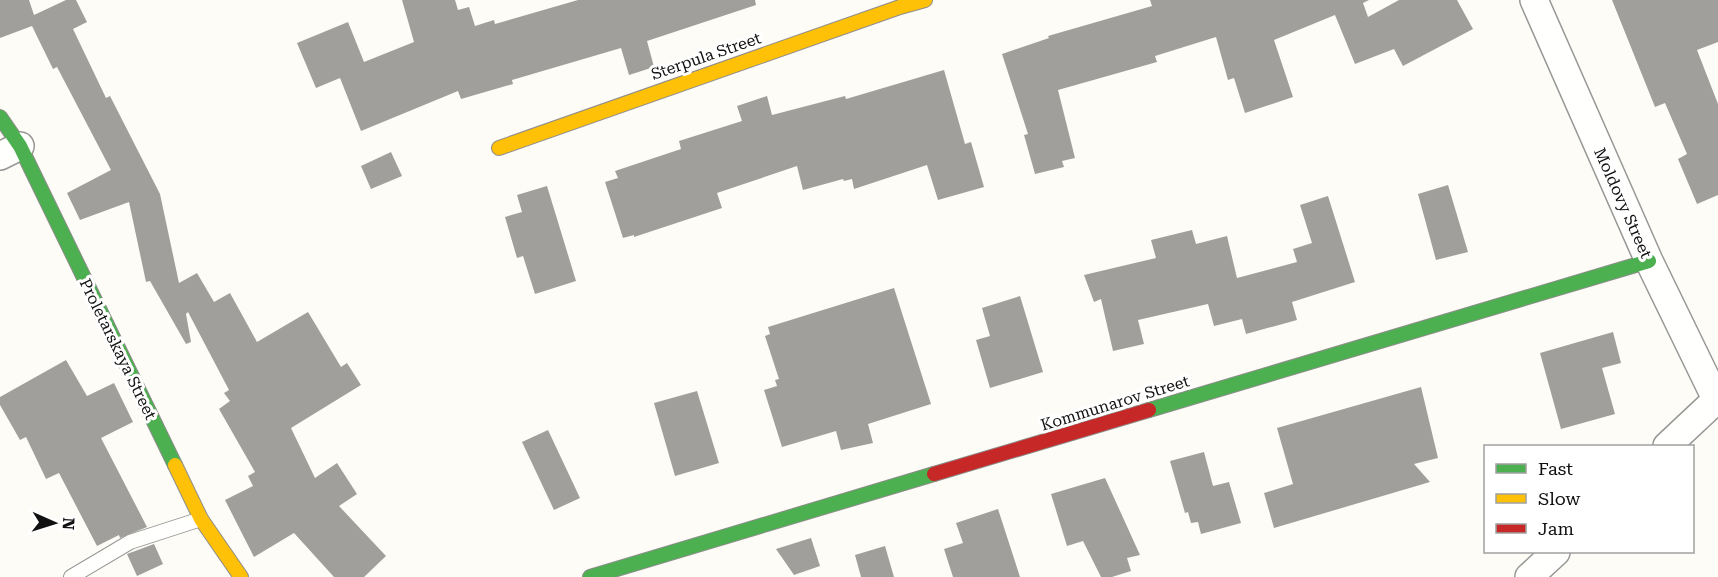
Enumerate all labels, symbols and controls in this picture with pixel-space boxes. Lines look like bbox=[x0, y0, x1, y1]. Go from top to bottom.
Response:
street label: Sterpula Street bbox=[649, 28, 764, 84]
street label: Moldovy Street bbox=[1590, 145, 1656, 261]
street label: Proletarskaya Street bbox=[76, 275, 160, 423]
street label: Kommunarov Street bbox=[1038, 371, 1192, 435]
legend bbox=[1484, 445, 1694, 553]
text: Fast bbox=[1538, 458, 1573, 479]
text: Slow bbox=[1538, 488, 1580, 509]
north arrow bbox=[24, 493, 84, 553]
text: N bbox=[59, 517, 78, 530]
text: Jam bbox=[1538, 518, 1574, 539]

